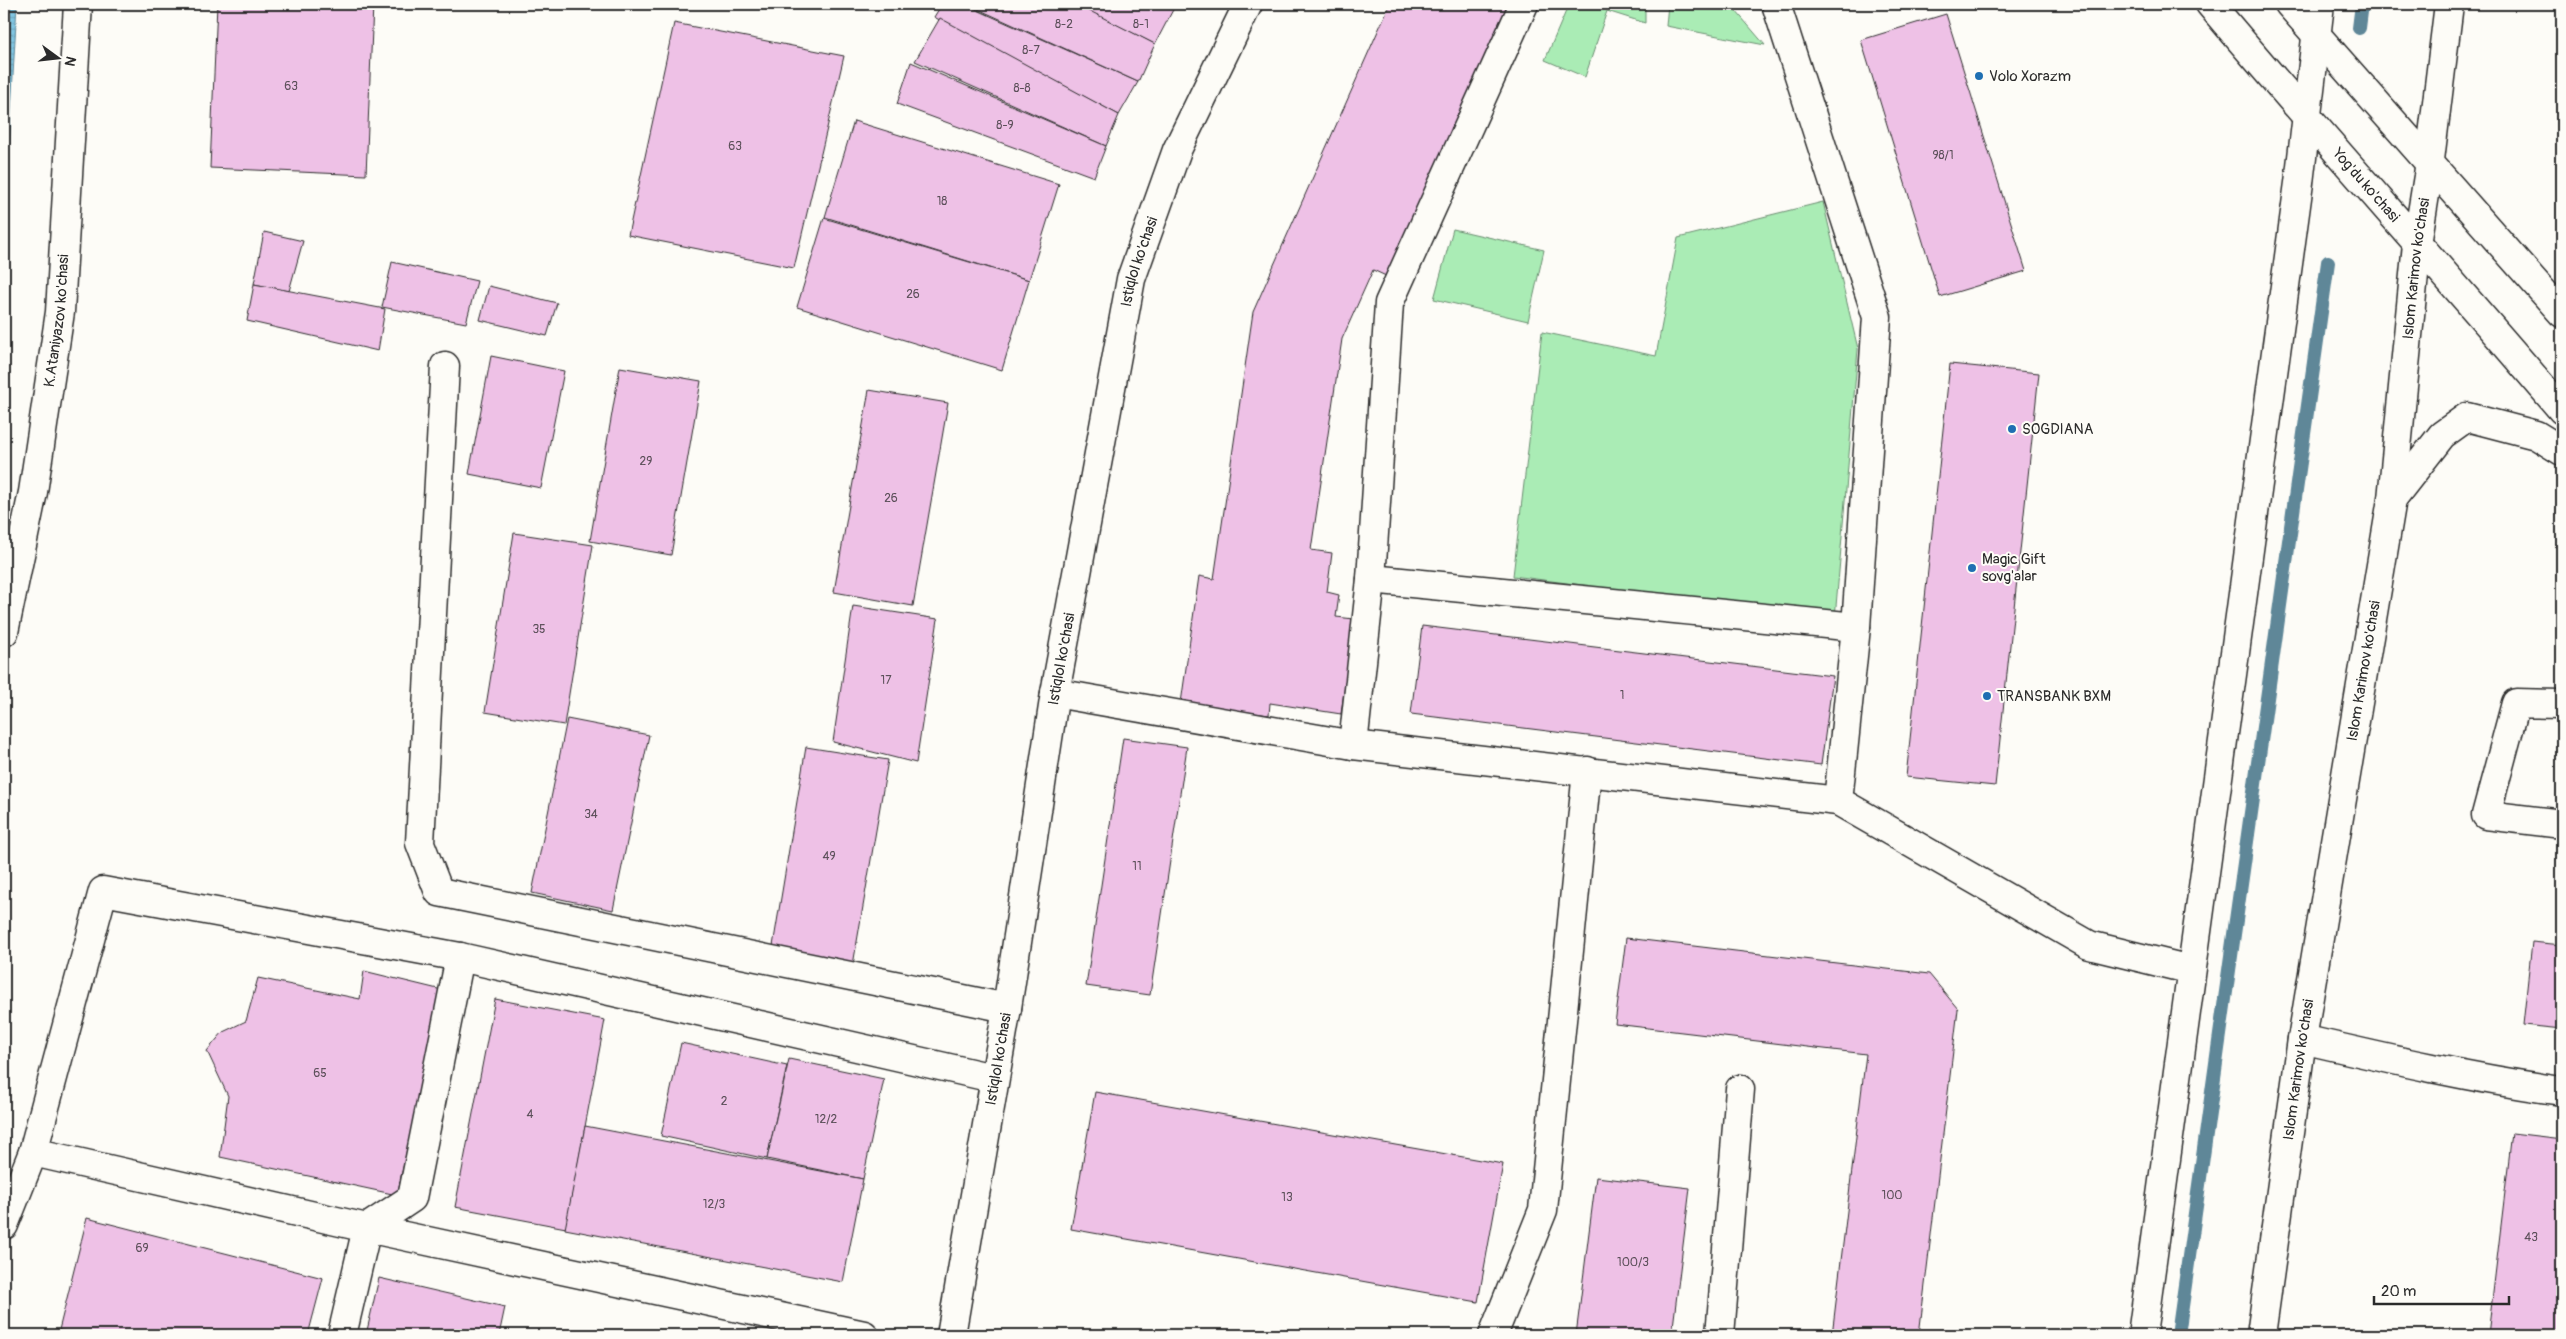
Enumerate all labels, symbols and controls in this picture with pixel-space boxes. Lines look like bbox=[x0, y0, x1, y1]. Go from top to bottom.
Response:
house number: 8-2 bbox=[1055, 17, 1073, 32]
house number: 8-1 bbox=[1133, 17, 1149, 32]
north arrow bbox=[32, 32, 82, 82]
house number: 8-7 bbox=[1022, 43, 1040, 58]
text: N bbox=[61, 54, 80, 68]
place label: Volo Xorazm bbox=[1989, 67, 2071, 86]
marker: Volo Xorazm bbox=[1973, 70, 1985, 82]
house number: 63 bbox=[284, 79, 298, 94]
house number: 8-8 bbox=[1013, 81, 1031, 96]
house number: 8-9 bbox=[996, 118, 1014, 133]
house number: 63 bbox=[728, 139, 742, 154]
street label: Yog'du ko'chasi bbox=[2328, 143, 2404, 226]
house number: 98/1 bbox=[1932, 148, 1954, 163]
house number: 18 bbox=[937, 194, 947, 209]
street label: Islom Karimov ko'chasi bbox=[2399, 196, 2434, 340]
street label: Istiqlol ko'chasi bbox=[1117, 214, 1163, 308]
street label: K.Ataniyazov ko'chasi bbox=[40, 253, 73, 388]
house number: 26 bbox=[906, 287, 920, 302]
place label: SOGDIANA bbox=[2022, 420, 2094, 439]
marker: SOGDIANA bbox=[2006, 423, 2018, 435]
house number: 29 bbox=[640, 454, 652, 469]
house number: 26 bbox=[884, 491, 898, 506]
place label: Magic Gift sovg'alar bbox=[1982, 550, 2047, 586]
marker: Magic Gift sovg'alar bbox=[1966, 562, 1978, 574]
street label: Islom Karimov ko'chasi bbox=[2343, 599, 2385, 743]
street label: Istiqlol ko'chasi bbox=[1044, 611, 1080, 707]
house number: 35 bbox=[532, 622, 546, 637]
house number: 17 bbox=[880, 673, 892, 688]
place label: TRANSBANK BXM bbox=[1997, 687, 2111, 706]
house number: 1 bbox=[1620, 688, 1624, 703]
marker: TRANSBANK BXM bbox=[1981, 690, 1993, 702]
house number: 34 bbox=[584, 807, 598, 822]
house number: 49 bbox=[822, 849, 836, 864]
house number: 11 bbox=[1132, 859, 1142, 874]
street label: Islom Karimov ko'chasi bbox=[2279, 997, 2319, 1141]
street label: Istiqlol ko'chasi bbox=[981, 1011, 1016, 1107]
house number: 65 bbox=[313, 1066, 327, 1081]
house number: 2 bbox=[721, 1094, 728, 1109]
house number: 4 bbox=[527, 1107, 534, 1122]
house number: 12/2 bbox=[815, 1112, 837, 1127]
house number: 100 bbox=[1881, 1188, 1903, 1203]
house number: 13 bbox=[1281, 1190, 1293, 1205]
house number: 12/3 bbox=[703, 1197, 726, 1212]
house number: 43 bbox=[2524, 1230, 2538, 1245]
house number: 69 bbox=[135, 1241, 149, 1256]
house number: 100/3 bbox=[1617, 1255, 1649, 1270]
scale bar bbox=[2374, 1274, 2508, 1306]
text: 20 m bbox=[2381, 1282, 2416, 1301]

